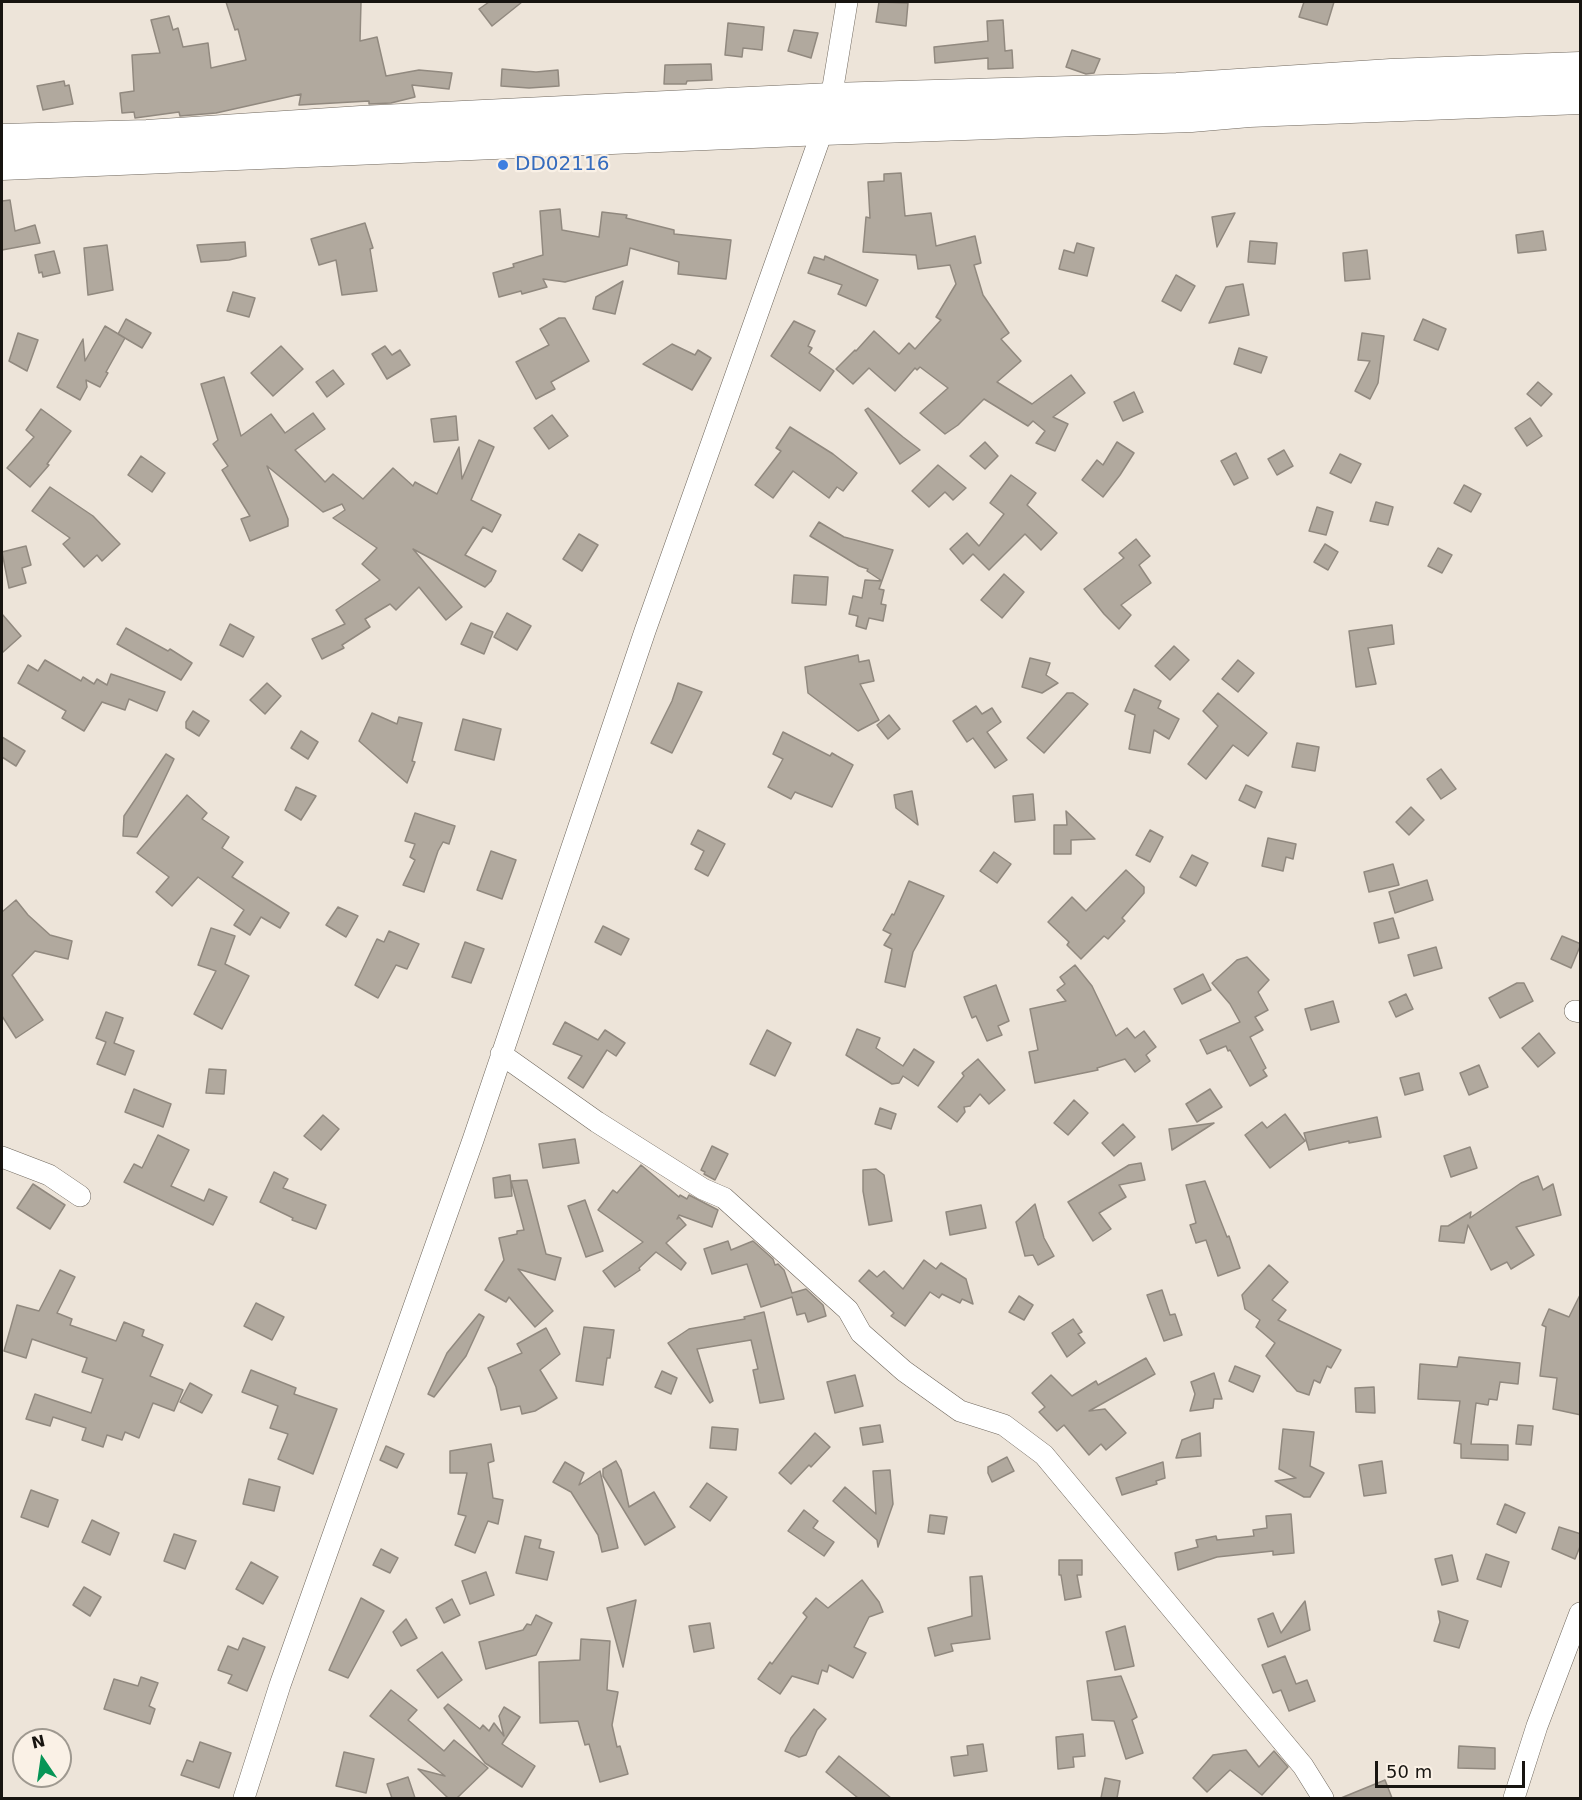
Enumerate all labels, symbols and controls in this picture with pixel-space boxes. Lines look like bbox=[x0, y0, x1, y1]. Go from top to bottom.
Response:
place label: DD02116 bbox=[515, 153, 609, 177]
marker: DD02116 bbox=[496, 158, 510, 172]
north arrow bbox=[12, 1728, 72, 1788]
text: N bbox=[30, 1731, 47, 1753]
scale bar bbox=[1378, 1749, 1528, 1787]
text: 50 m bbox=[1386, 1761, 1432, 1782]

